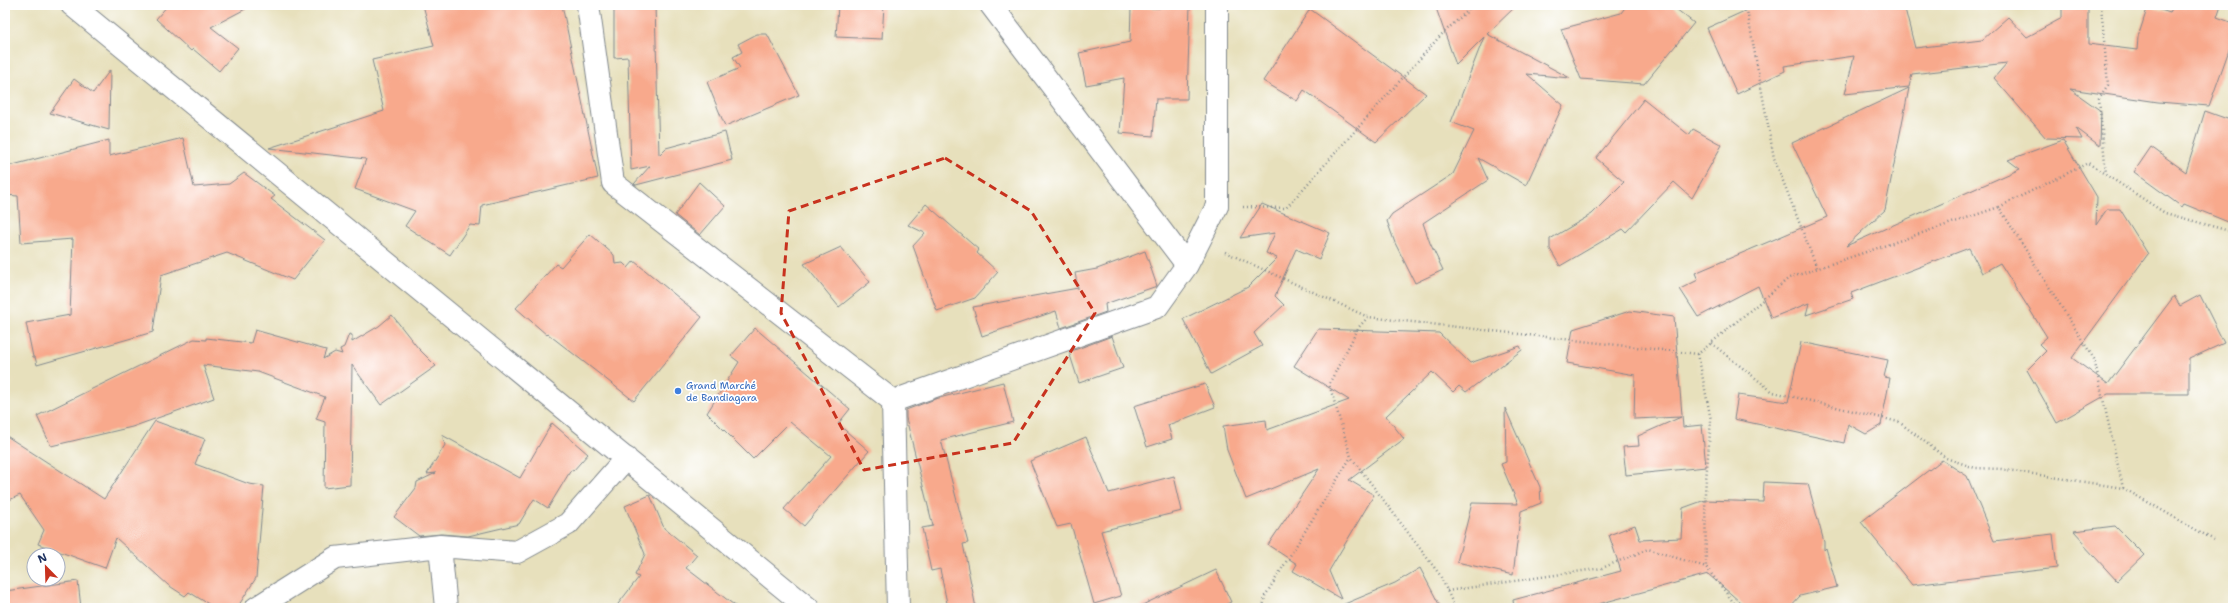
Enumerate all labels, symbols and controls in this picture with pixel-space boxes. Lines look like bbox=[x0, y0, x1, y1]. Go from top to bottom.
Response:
place label: Grand Marché de Bandiagara bbox=[686, 379, 758, 404]
marker: Grand Marché de Bandiagara bbox=[673, 386, 683, 396]
north arrow bbox=[26, 547, 66, 587]
text: N bbox=[35, 550, 49, 567]

